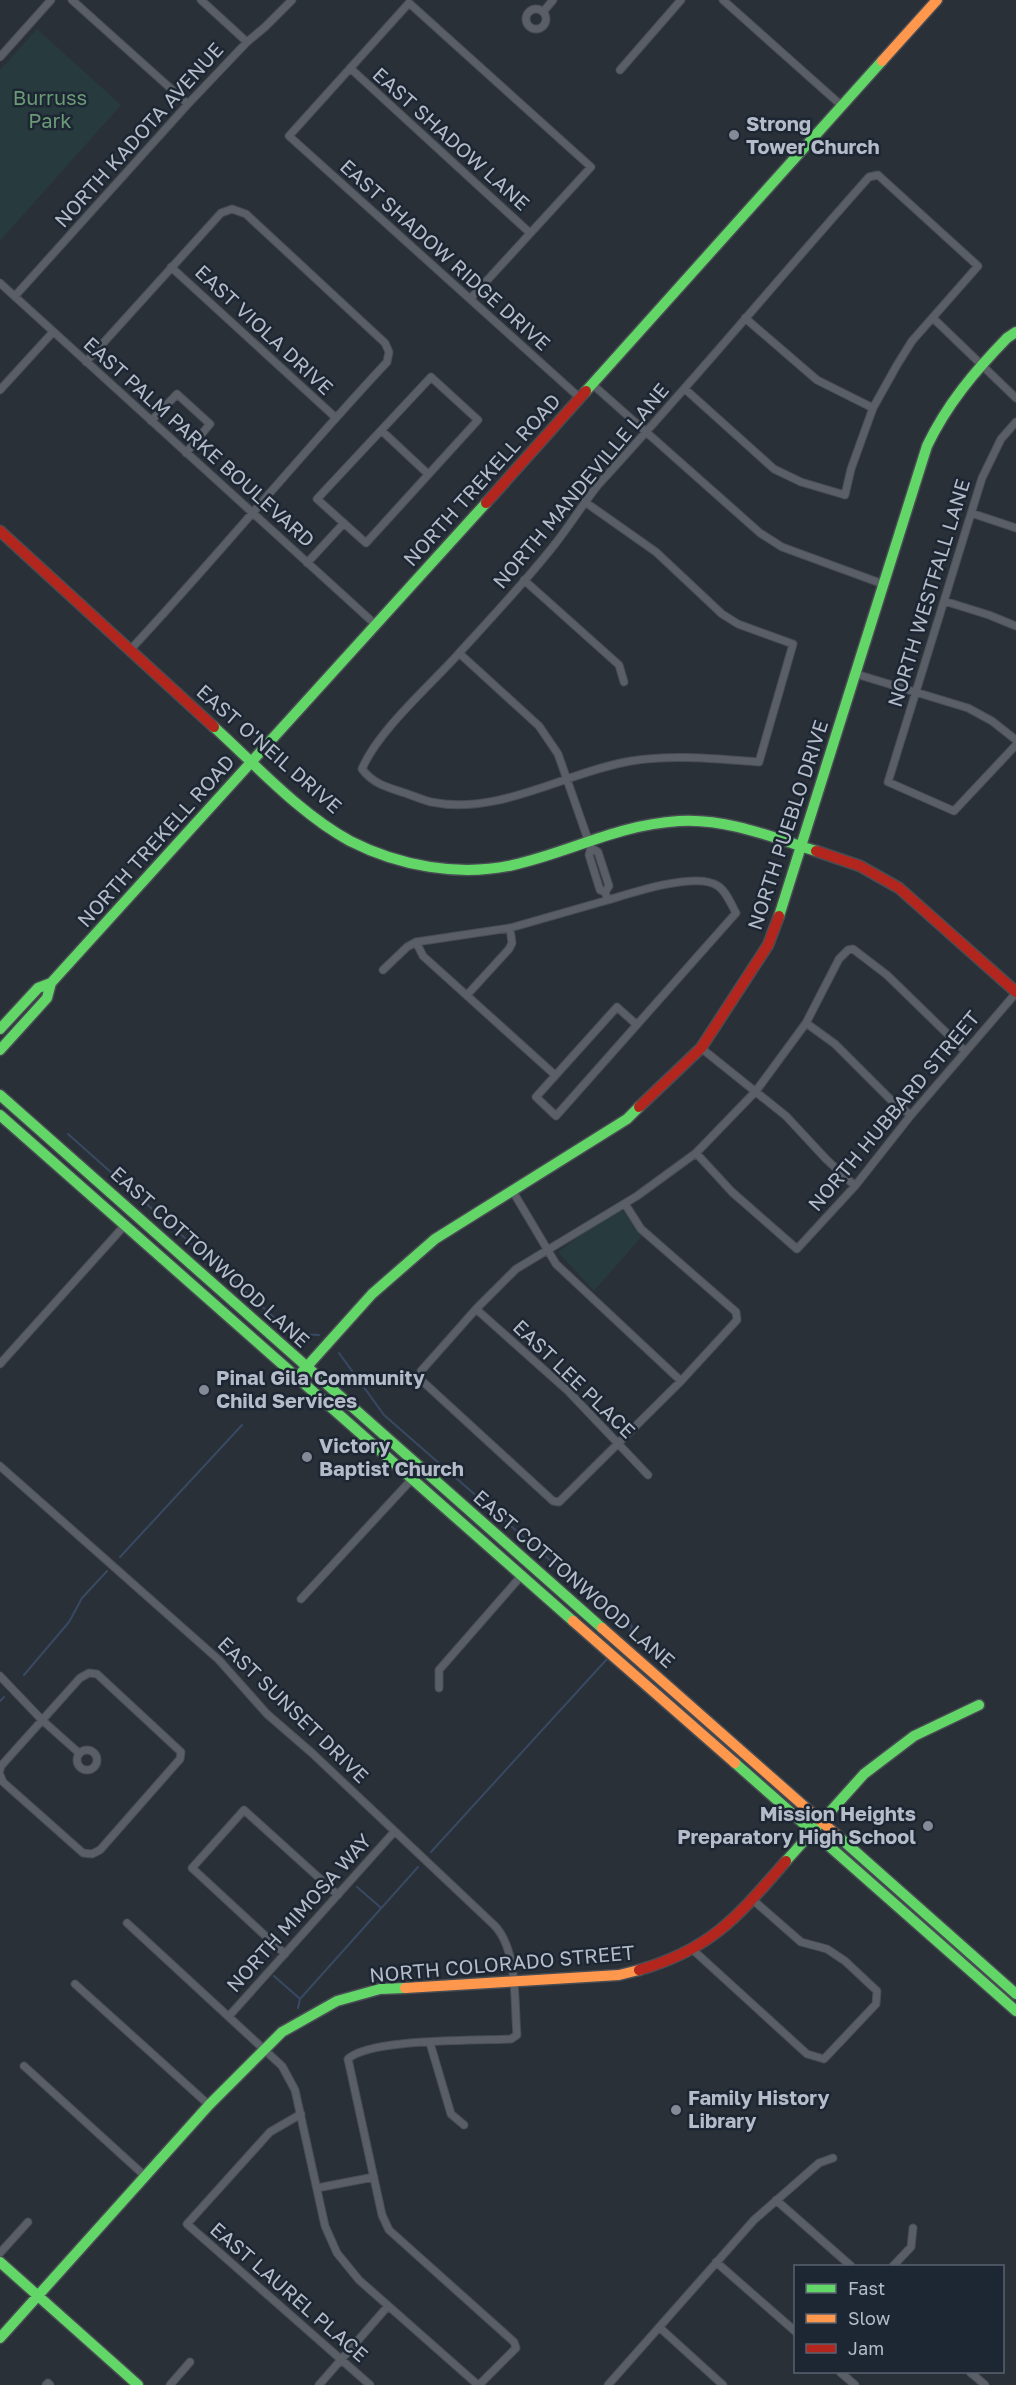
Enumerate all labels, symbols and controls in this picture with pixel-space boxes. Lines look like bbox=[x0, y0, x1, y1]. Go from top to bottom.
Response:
street label: NORTH KADOTA AVENUE bbox=[49, 37, 228, 232]
street label: EAST SHADOW LANE bbox=[368, 62, 535, 215]
park label: Burruss Park bbox=[13, 85, 87, 132]
place label: Strong Tower Church bbox=[746, 111, 880, 158]
marker: Strong Tower Church bbox=[727, 128, 741, 142]
street label: EAST SHADOW RIDGE DRIVE bbox=[336, 154, 556, 355]
street label: EAST VIOLA DRIVE bbox=[191, 259, 339, 399]
street label: EAST PALM PARKE BOULEVARD bbox=[79, 331, 320, 551]
street label: NORTH MANDEVILLE LANE bbox=[487, 378, 673, 593]
street label: NORTH TREKELL ROAD bbox=[398, 388, 565, 570]
street label: NORTH WESTFALL LANE bbox=[882, 476, 974, 710]
street label: EAST O'NEIL DRIVE bbox=[192, 679, 347, 818]
street label: NORTH PUEBLO DRIVE bbox=[742, 717, 832, 933]
street label: NORTH TREKELL ROAD bbox=[72, 749, 239, 931]
street label: NORTH HUBBARD STREET bbox=[802, 1005, 984, 1215]
street label: EAST COTTONWOOD LANE bbox=[106, 1161, 315, 1352]
street label: EAST LEE PLACE bbox=[509, 1314, 641, 1443]
place label: Pinal Gila Community Child Services bbox=[216, 1365, 425, 1412]
marker: Pinal Gila Community Child Services bbox=[197, 1383, 211, 1397]
place label: Victory Baptist Church bbox=[319, 1433, 464, 1480]
marker: Victory Baptist Church bbox=[300, 1450, 314, 1464]
street label: EAST COTTONWOOD LANE bbox=[469, 1484, 680, 1672]
street label: EAST SUNSET DRIVE bbox=[213, 1631, 374, 1787]
place label: Mission Heights Preparatory High School bbox=[677, 1801, 916, 1848]
marker: Mission Heights Preparatory High School bbox=[921, 1819, 935, 1833]
street label: NORTH MIMOSA WAY bbox=[221, 1828, 376, 1996]
street label: NORTH COLORADO STREET bbox=[368, 1939, 636, 1987]
place label: Family History Library bbox=[688, 2085, 829, 2132]
marker: Family History Library bbox=[669, 2103, 683, 2117]
street label: EAST LAUREL PLACE bbox=[206, 2216, 373, 2366]
legend bbox=[794, 2265, 1004, 2373]
text: Fast bbox=[848, 2277, 885, 2299]
text: Slow bbox=[848, 2307, 891, 2329]
text: Jam bbox=[848, 2337, 884, 2359]

